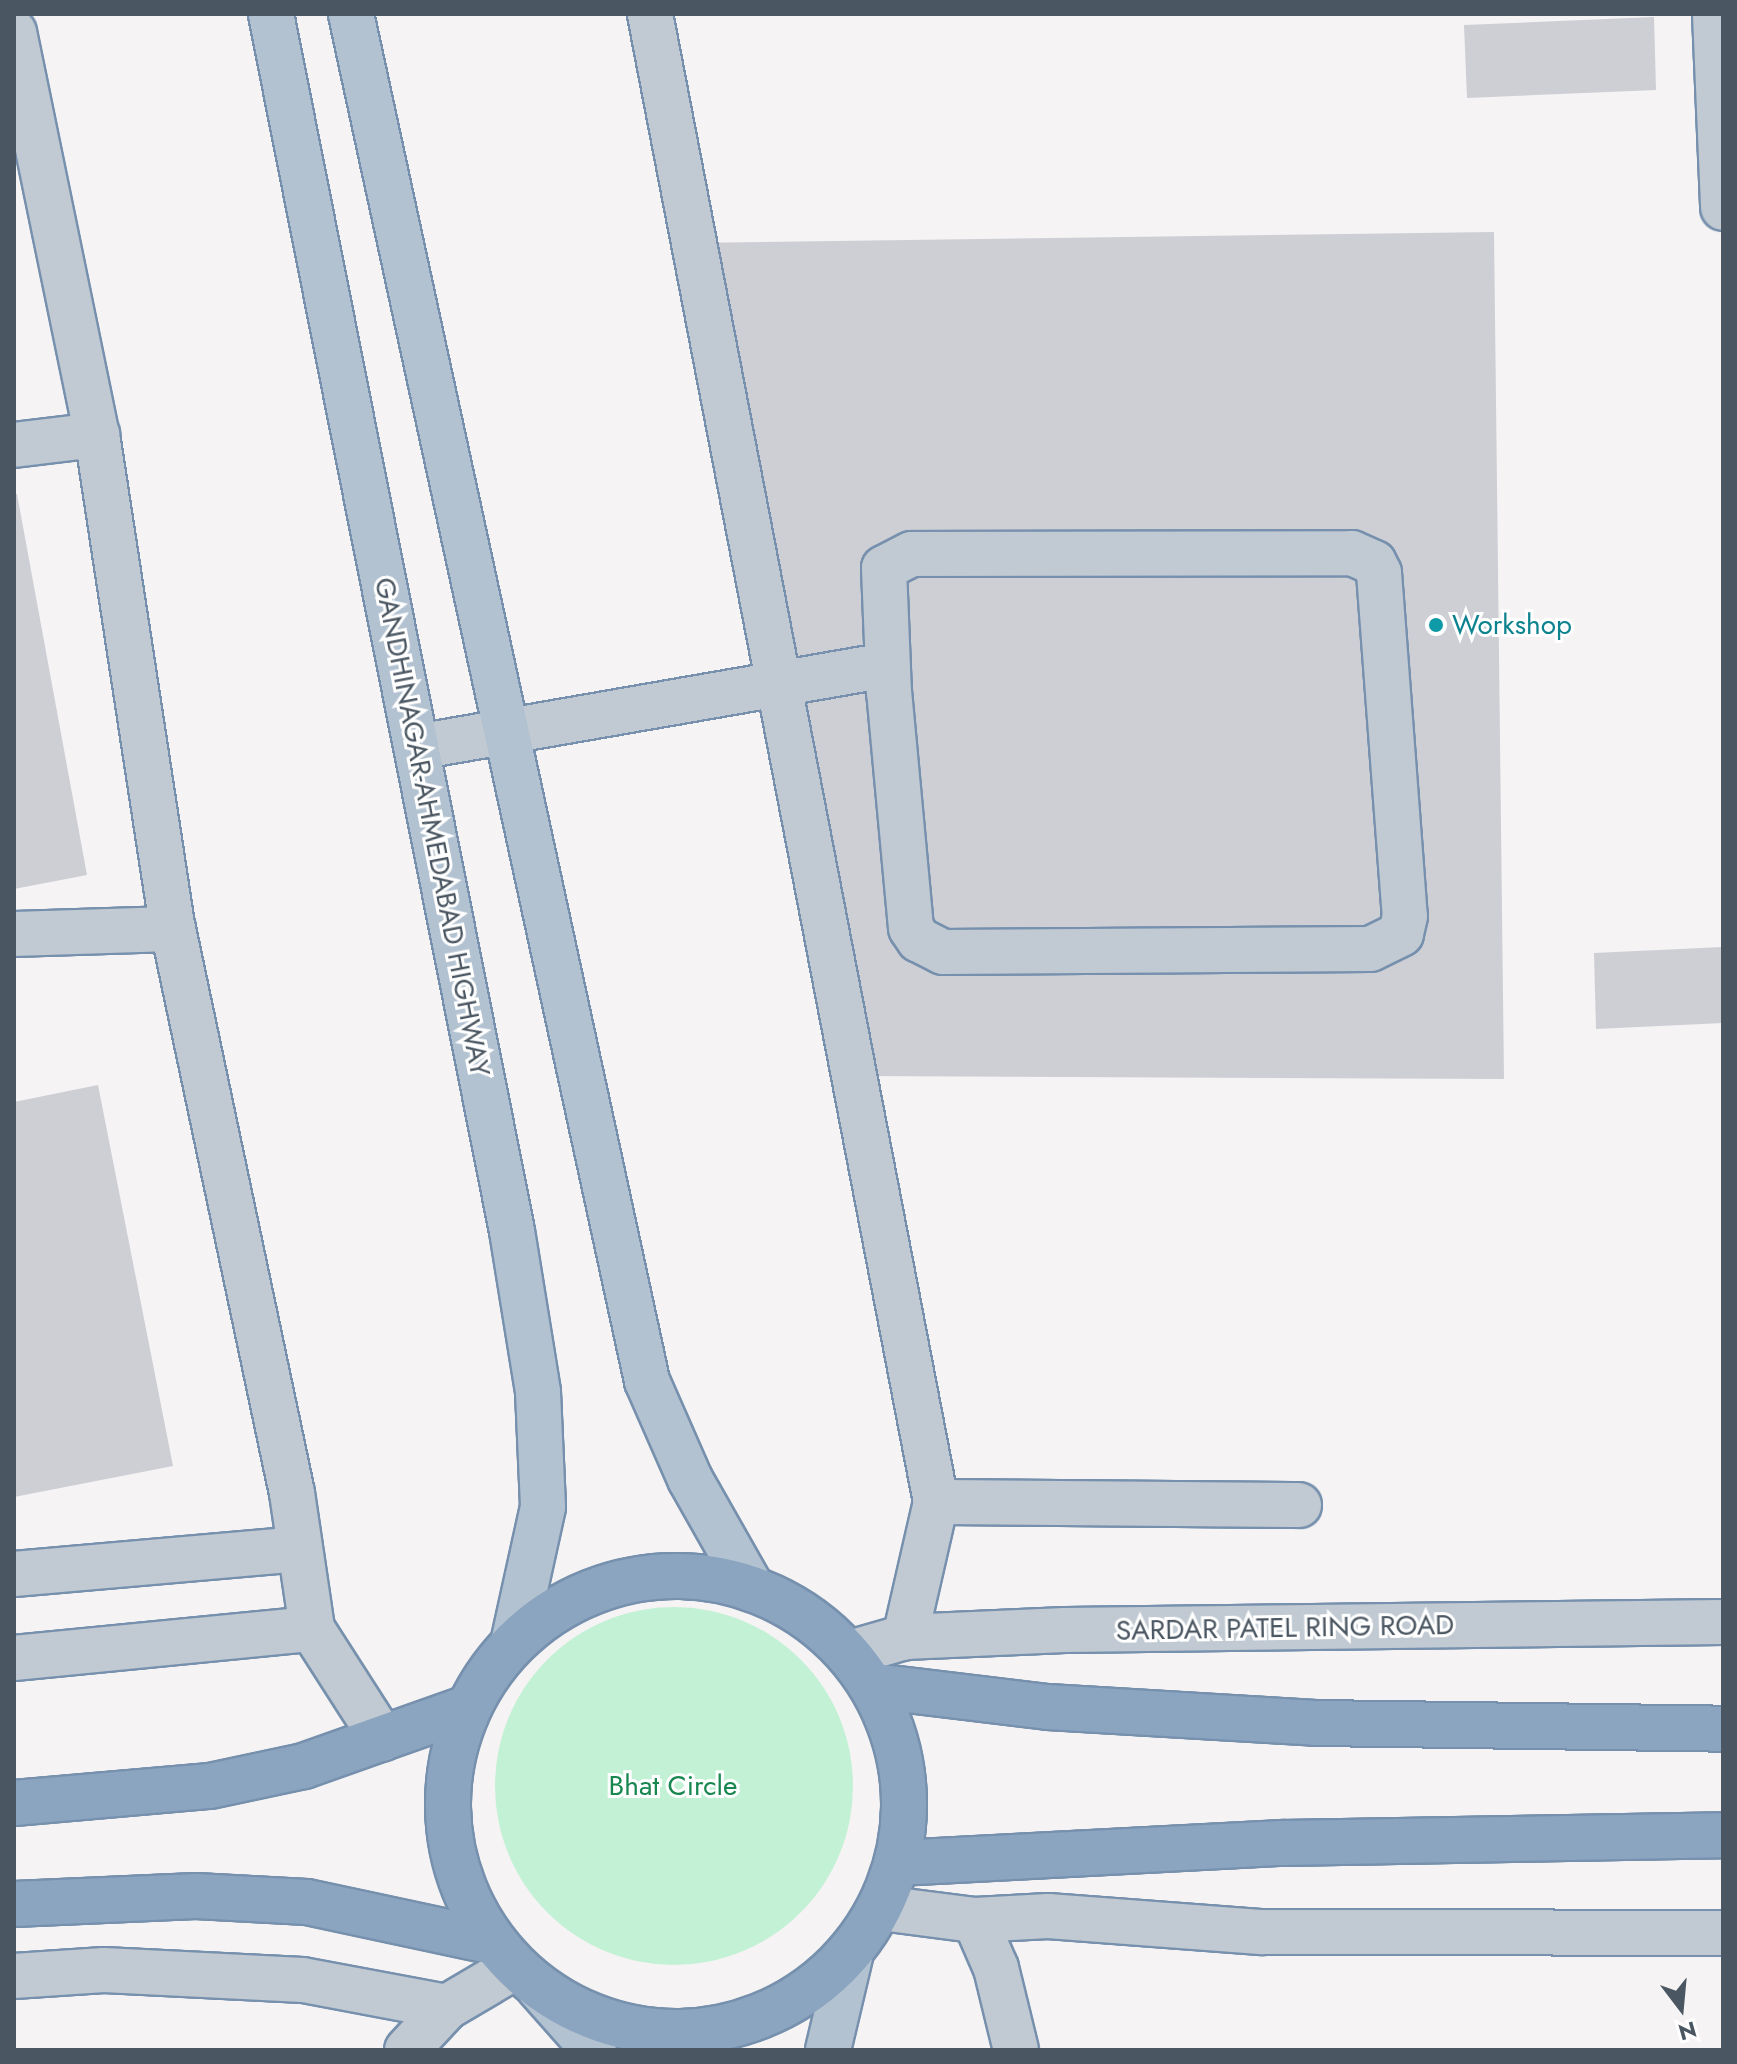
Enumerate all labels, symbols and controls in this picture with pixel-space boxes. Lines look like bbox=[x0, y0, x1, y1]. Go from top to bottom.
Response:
street label: GANDHINAGAR-AHMEDABAD HIGHWAY bbox=[367, 575, 497, 1079]
place label: Workshop bbox=[1452, 608, 1572, 642]
marker: Workshop bbox=[1427, 616, 1445, 634]
street label: SARDAR PATEL RING ROAD bbox=[1116, 1608, 1454, 1648]
park label: Bhat Circle bbox=[609, 1769, 737, 1803]
north arrow bbox=[1641, 1968, 1721, 2048]
text: N bbox=[1675, 2013, 1700, 2049]

